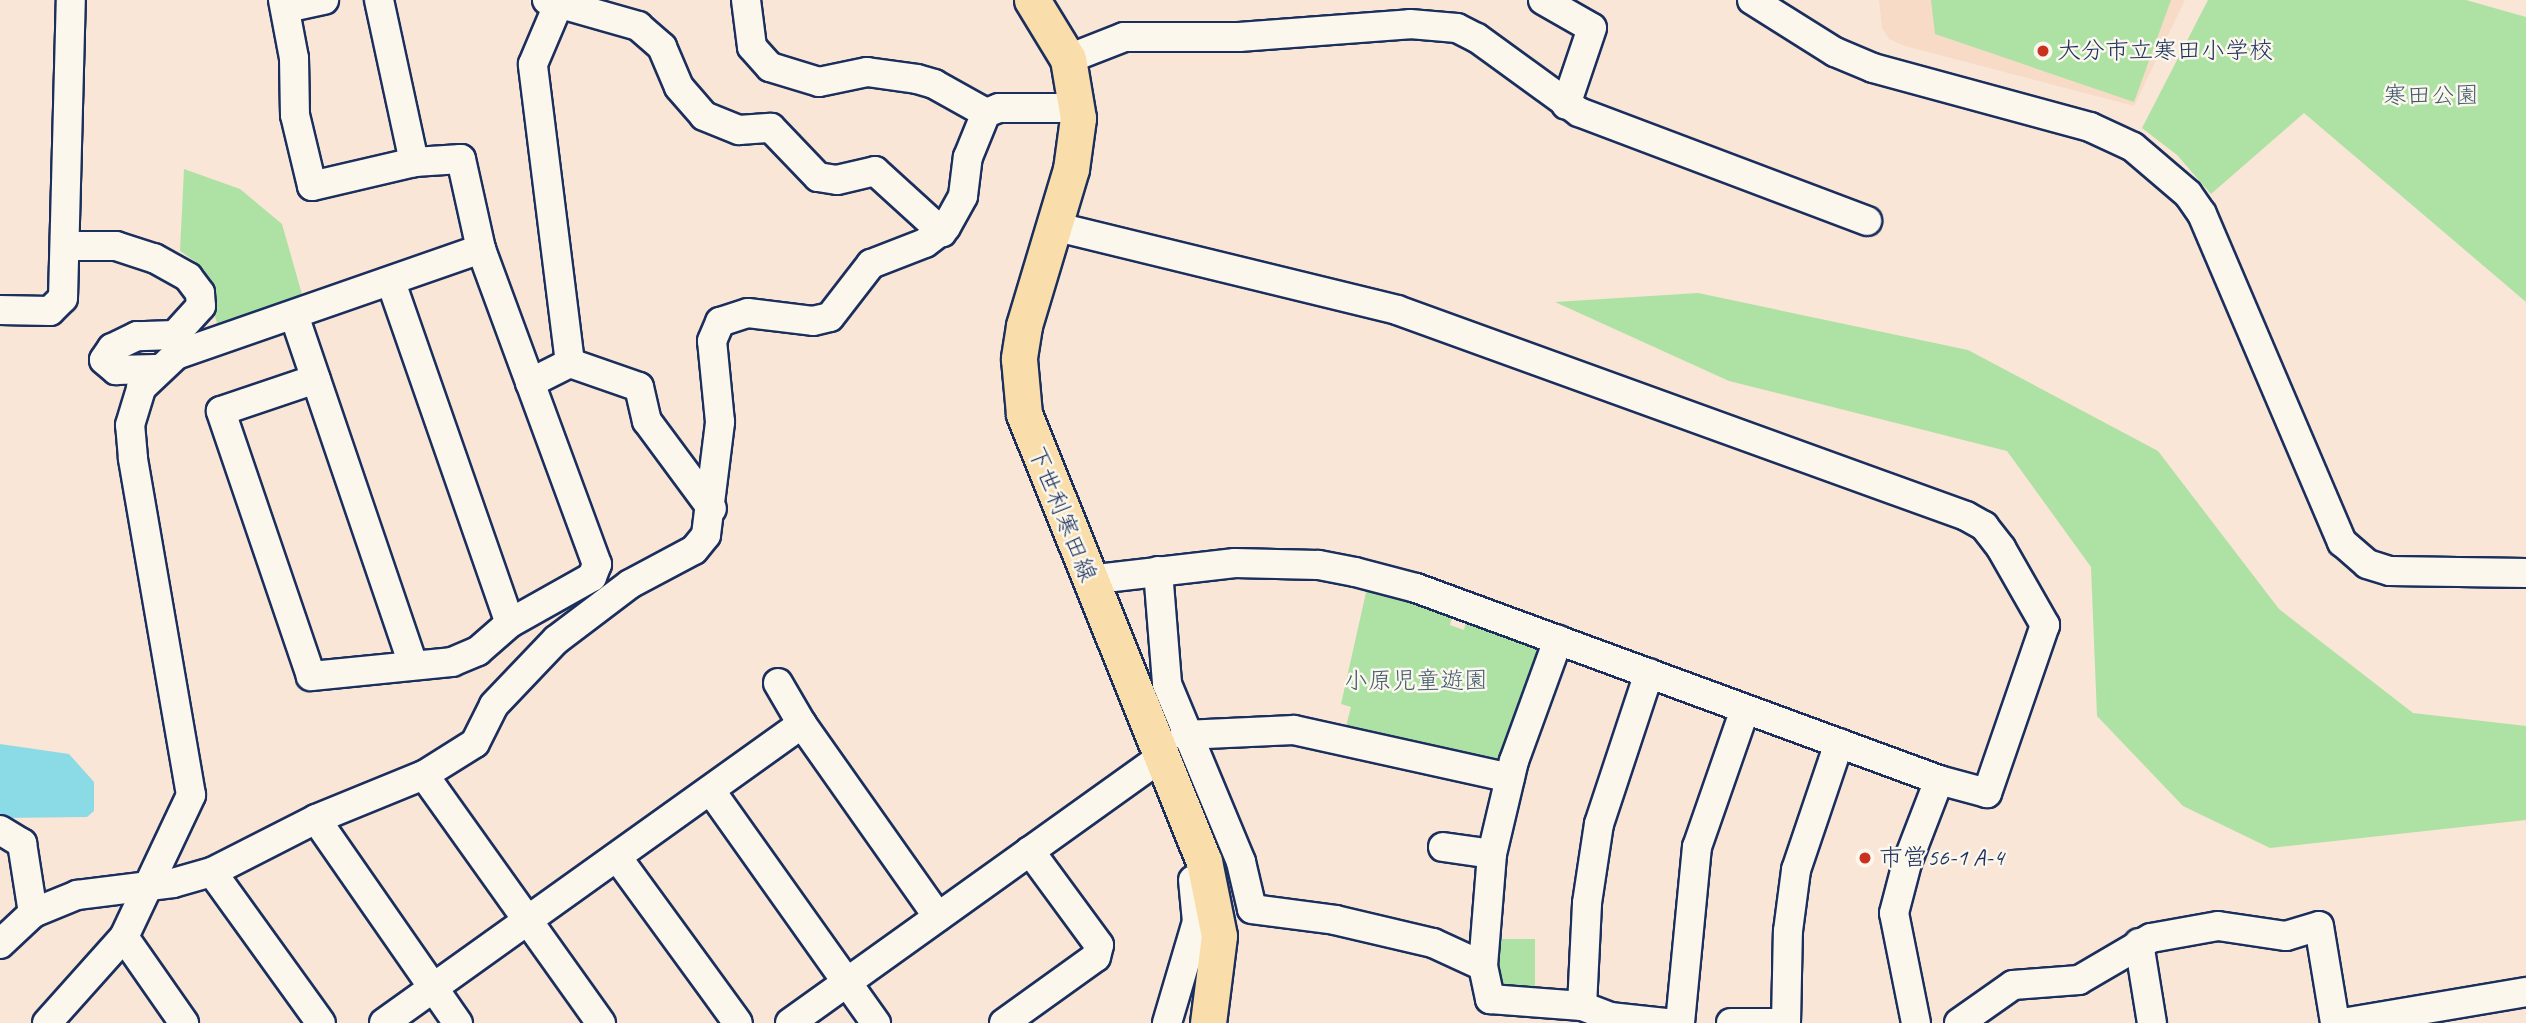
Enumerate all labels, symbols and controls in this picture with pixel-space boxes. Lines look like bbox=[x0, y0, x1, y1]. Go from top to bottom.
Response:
place label: 大分市立寒田小学校 bbox=[2057, 37, 2273, 65]
marker: 大分市立寒田小学校 bbox=[2035, 43, 2051, 59]
park label: 寒田公園 bbox=[2383, 82, 2479, 110]
street label: 下世利寒田線 bbox=[1022, 442, 1102, 586]
park label: 小原児童遊園 bbox=[1344, 667, 1488, 695]
place label: 市営56-1 A-4 bbox=[1879, 844, 2004, 872]
marker: 市営56-1 A-4 bbox=[1857, 850, 1873, 866]

